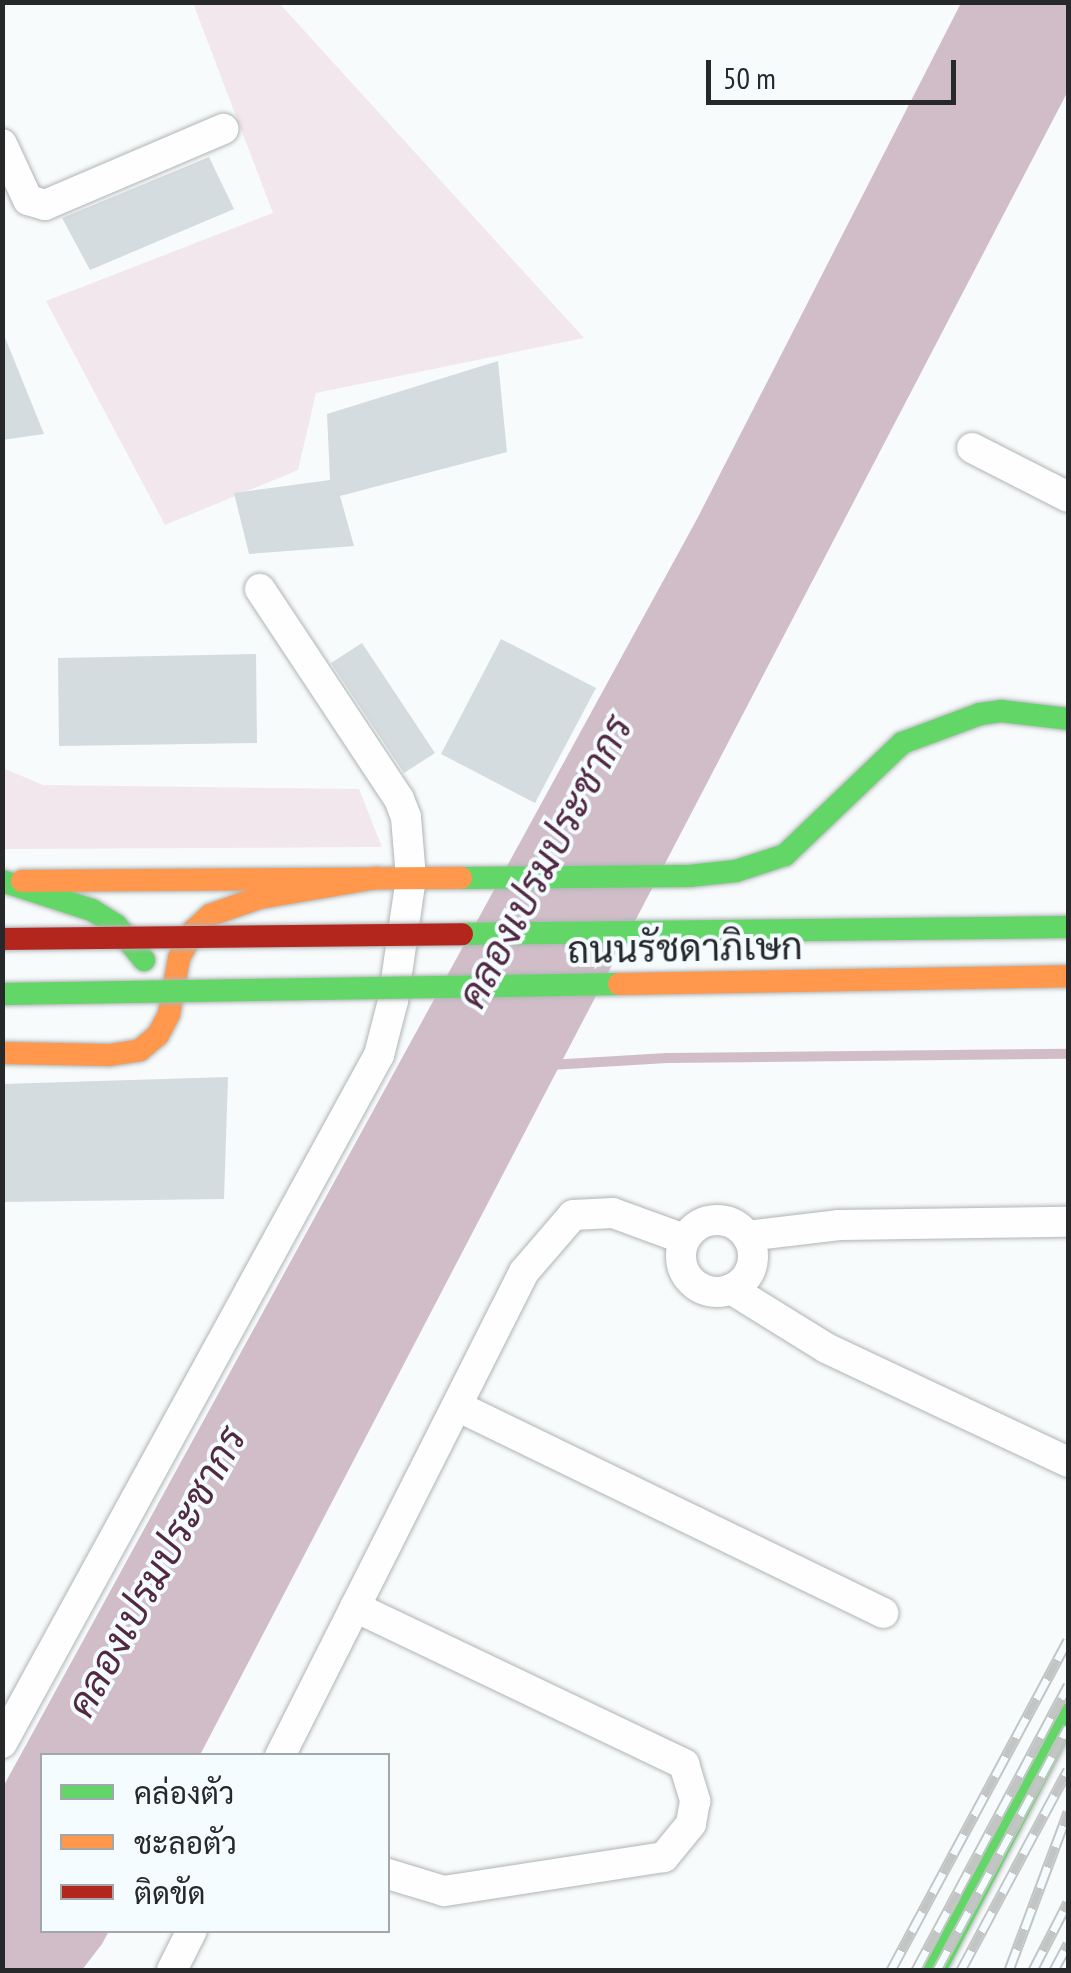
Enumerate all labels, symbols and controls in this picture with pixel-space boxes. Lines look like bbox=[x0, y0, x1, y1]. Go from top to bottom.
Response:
scale bar bbox=[711, 40, 961, 102]
text: 50 m bbox=[723, 58, 776, 97]
water label: คลองเปรมประชากร bbox=[447, 707, 641, 1015]
street label: ถนนรัชดาภิเษก bbox=[567, 922, 803, 972]
water label: คลองเปรมประชากร bbox=[55, 1417, 255, 1725]
legend bbox=[40, 1753, 390, 1933]
text: คล่องตัว bbox=[134, 1773, 234, 1812]
text: ชะลอตัว bbox=[134, 1823, 237, 1862]
text: ติดขัด bbox=[134, 1873, 206, 1912]

